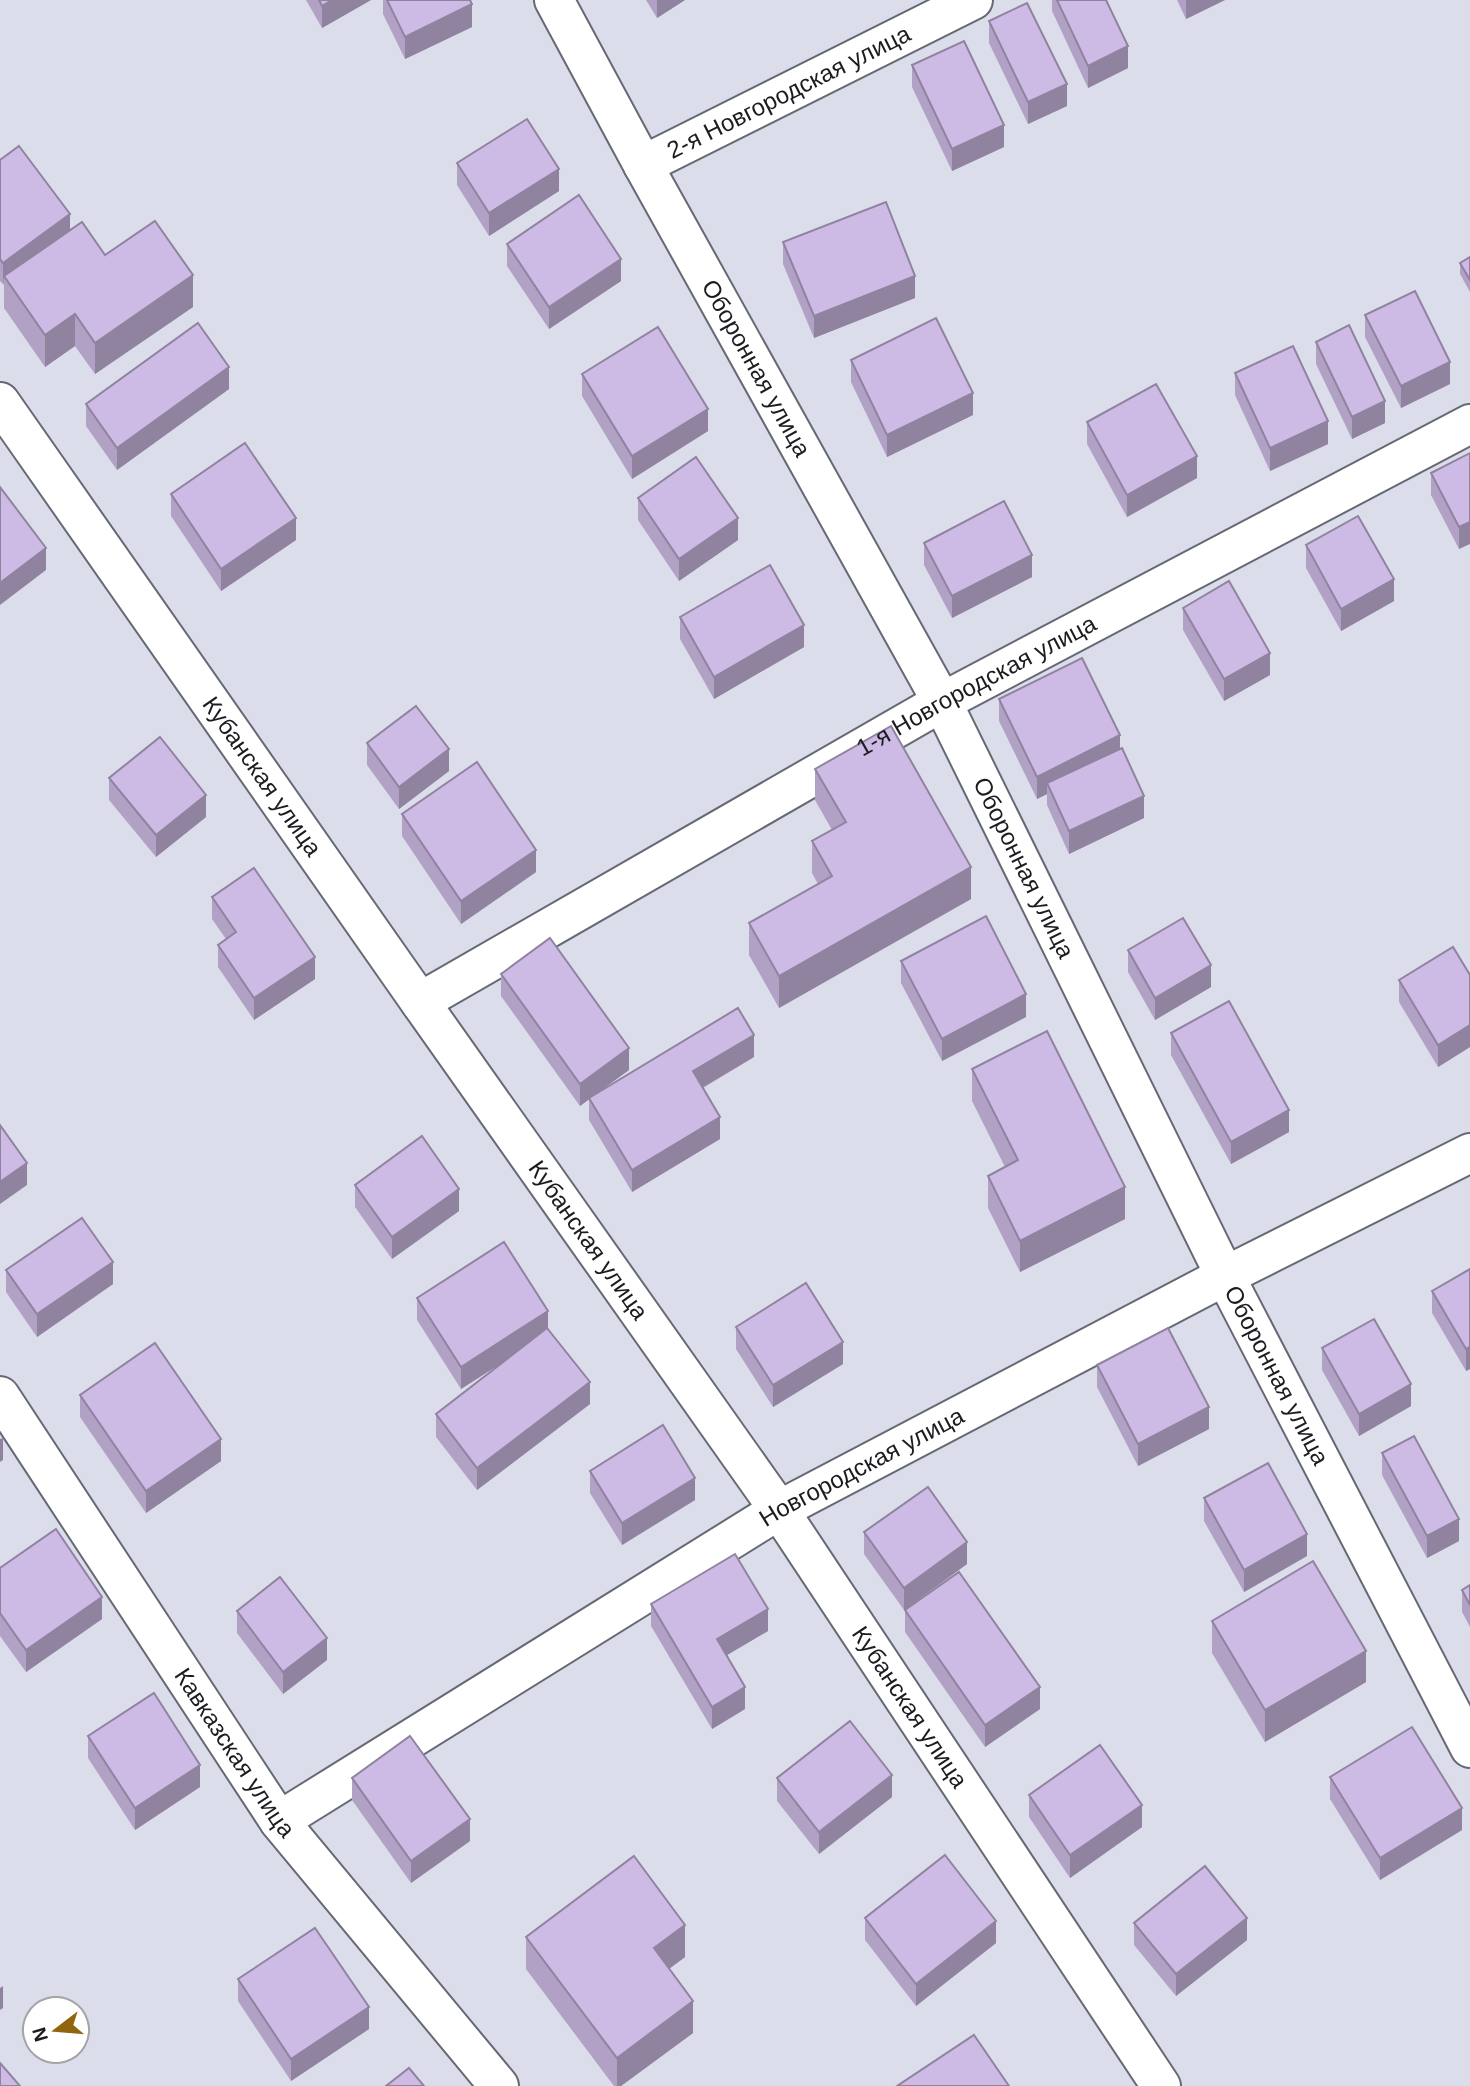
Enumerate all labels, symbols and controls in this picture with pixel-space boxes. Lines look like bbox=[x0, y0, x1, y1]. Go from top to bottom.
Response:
street label: 2-я Новгородская улица bbox=[663, 19, 915, 164]
street label: Оборонная улица bbox=[697, 275, 817, 462]
street label: 1-я Новгородская улица bbox=[852, 609, 1101, 761]
street label: Кубанская улица bbox=[197, 691, 328, 861]
street label: Оборонная улица bbox=[968, 773, 1080, 963]
street label: Кубанская улица bbox=[523, 1155, 654, 1325]
street label: Оборонная улица bbox=[1219, 1281, 1335, 1470]
street label: Новгородская улица bbox=[754, 1401, 969, 1532]
street label: Кубанская улица bbox=[847, 1621, 974, 1793]
street label: Кавказская улица bbox=[169, 1663, 301, 1843]
north arrow bbox=[21, 1995, 91, 2065]
text: N bbox=[28, 2025, 52, 2044]

